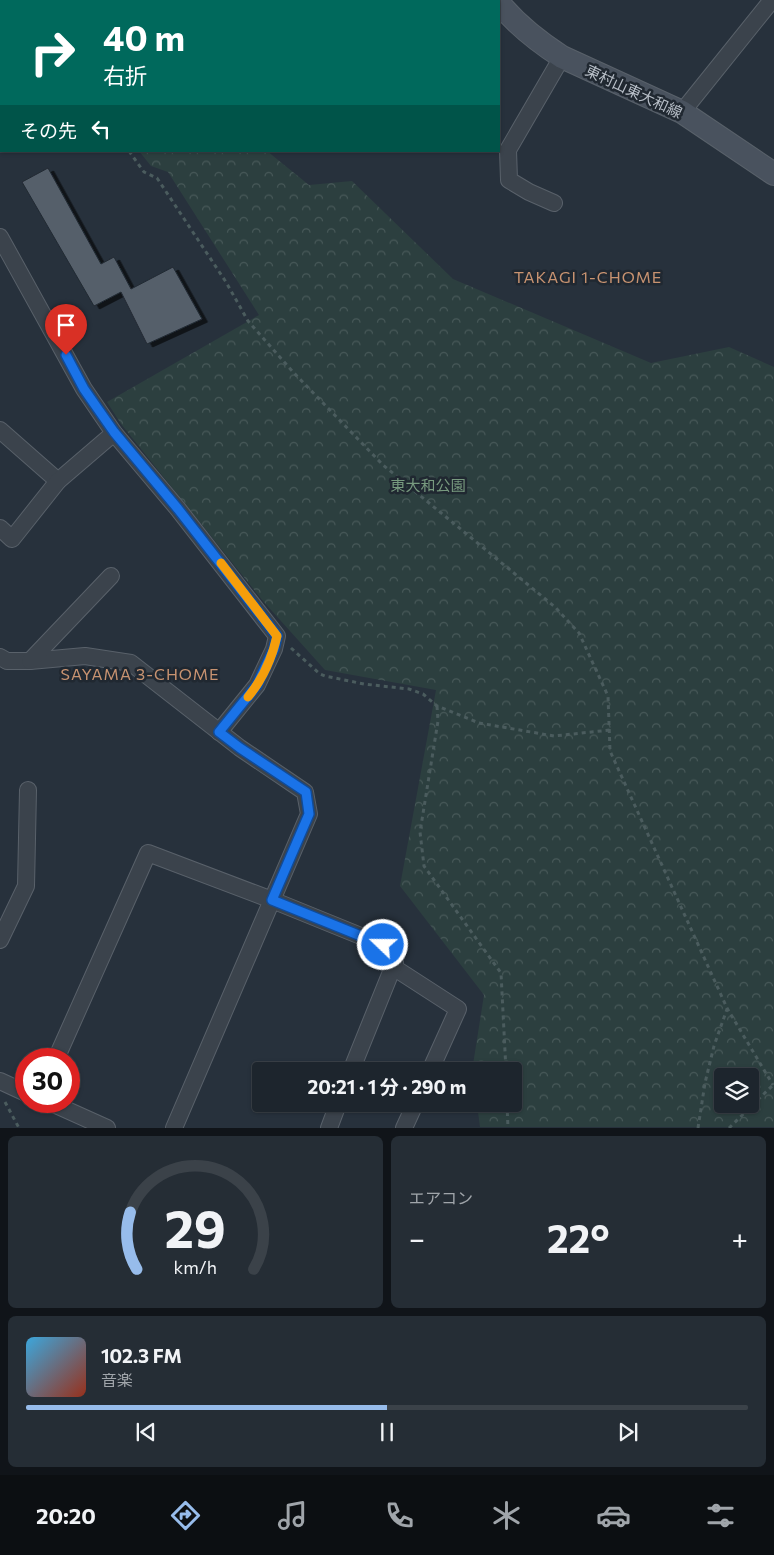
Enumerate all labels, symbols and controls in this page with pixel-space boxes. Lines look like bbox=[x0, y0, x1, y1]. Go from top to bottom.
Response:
text: 40 m bbox=[103, 15, 185, 58]
icon: right bbox=[20, 20, 85, 85]
street label: 東村山東大和線 bbox=[583, 61, 685, 121]
text: 右折 bbox=[103, 62, 147, 89]
icon: left bbox=[87, 115, 115, 143]
text: その先 bbox=[20, 119, 77, 142]
district label: TAKAGI 1-CHOME bbox=[514, 267, 662, 286]
pin bbox=[45, 304, 87, 355]
icon: arrive bbox=[52, 311, 80, 339]
park label: 東大和公園 bbox=[390, 476, 466, 494]
district label: SAYAMA 3-CHOME bbox=[61, 664, 219, 683]
position arrow bbox=[356, 918, 408, 970]
speed limit sign: 30 bbox=[15, 1048, 80, 1113]
map controls bbox=[714, 1068, 759, 1113]
button: layers bbox=[714, 1068, 759, 1113]
text: 20:21 · 1 分 · 290 m bbox=[308, 1075, 466, 1098]
text: エアコン bbox=[409, 1188, 473, 1207]
text: 29 bbox=[165, 1195, 226, 1259]
text: 22° bbox=[547, 1214, 610, 1261]
text: − bbox=[409, 1221, 425, 1255]
text: + bbox=[732, 1221, 748, 1255]
text: km/h bbox=[174, 1256, 217, 1278]
text: 102.3 FM bbox=[101, 1344, 182, 1367]
text: 音楽 bbox=[101, 1370, 133, 1389]
icon: previous bbox=[132, 1418, 160, 1446]
icon: pause bbox=[373, 1418, 401, 1446]
icon: next bbox=[614, 1418, 642, 1446]
icon: directions bbox=[168, 1498, 203, 1533]
icon: music bbox=[275, 1498, 310, 1533]
icon: phone bbox=[382, 1498, 417, 1533]
icon: climate bbox=[489, 1498, 524, 1533]
icon: car bbox=[596, 1498, 631, 1533]
icon: filters bbox=[703, 1498, 738, 1533]
text: 20:20 bbox=[36, 1502, 96, 1529]

